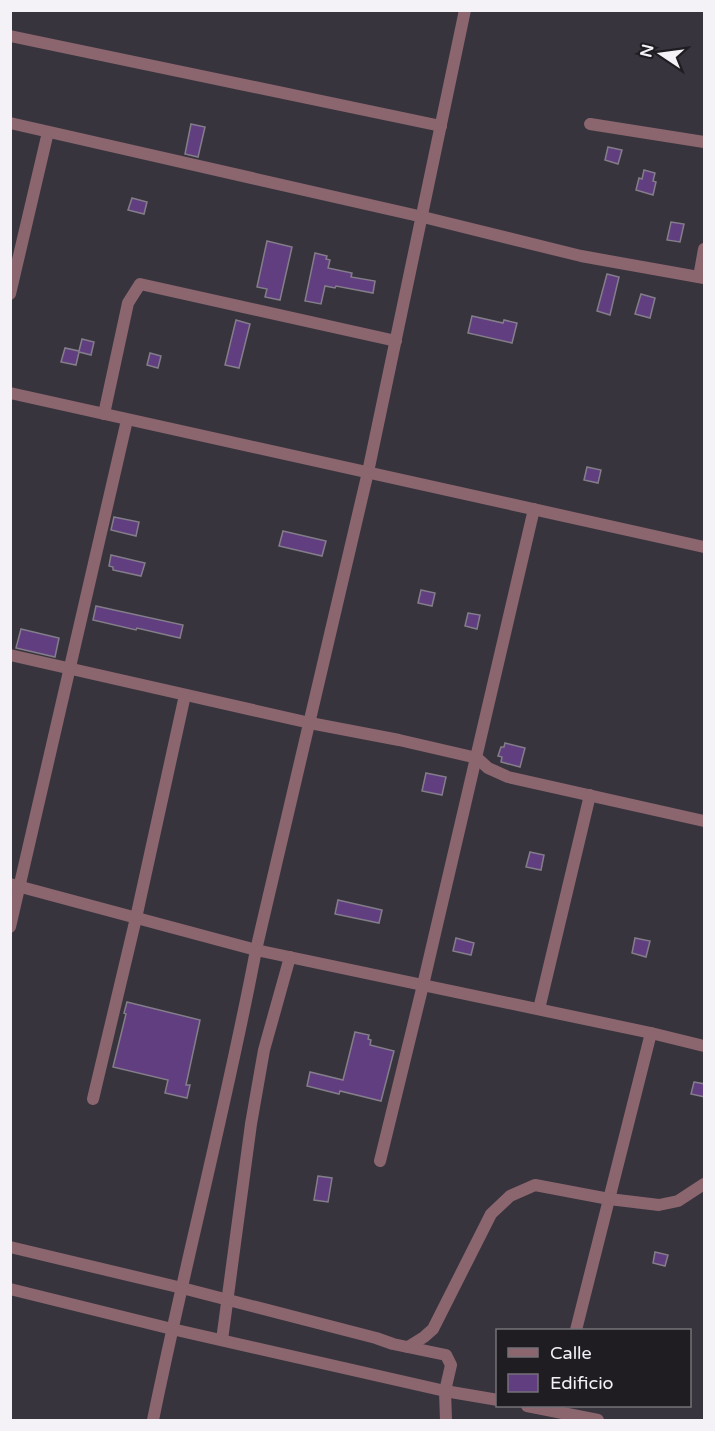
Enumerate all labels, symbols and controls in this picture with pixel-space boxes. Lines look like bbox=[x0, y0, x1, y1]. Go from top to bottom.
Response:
north arrow bbox=[631, 24, 691, 84]
text: N bbox=[636, 42, 659, 59]
legend bbox=[496, 1329, 691, 1407]
text: Calle bbox=[550, 1342, 592, 1364]
text: Edificio bbox=[550, 1372, 614, 1394]

